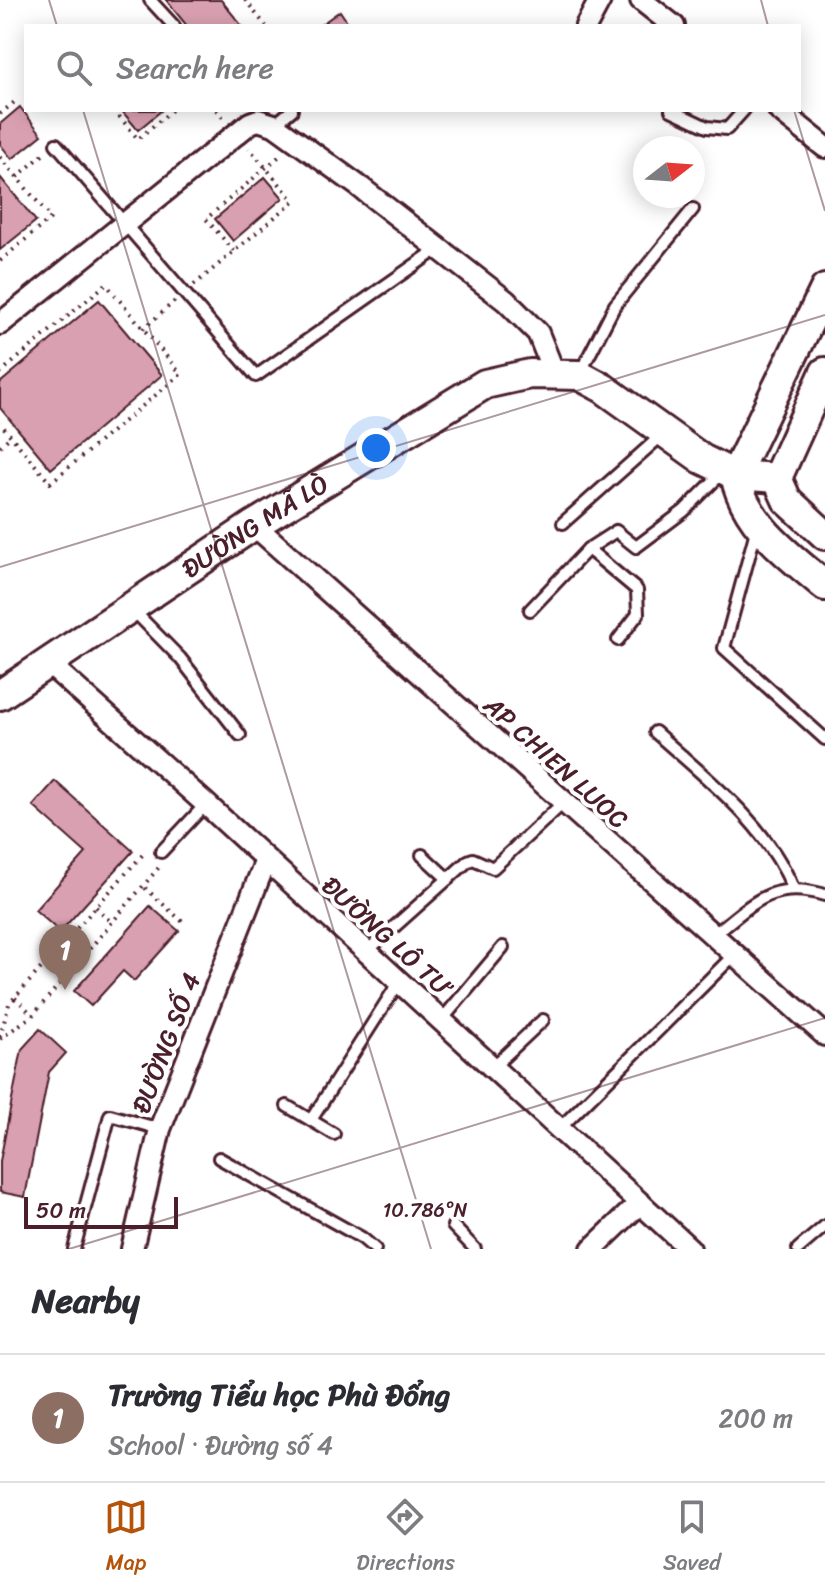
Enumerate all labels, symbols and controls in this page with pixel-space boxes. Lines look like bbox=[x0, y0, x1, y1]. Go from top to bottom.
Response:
search box bbox=[24, 24, 801, 112]
text: Search here bbox=[116, 41, 274, 95]
icon: search bbox=[52, 46, 96, 90]
north arrow bbox=[633, 136, 705, 208]
your location bbox=[356, 428, 396, 468]
street label: ĐƯỜNG MÃ LÒ bbox=[172, 461, 338, 591]
street label: AP CHIEN LUOC bbox=[472, 683, 640, 841]
street label: ĐƯỜNG LÔ TƯ bbox=[311, 864, 465, 1009]
pin: 1 bbox=[39, 924, 91, 990]
street label: ĐƯỜNG SỐ 4 bbox=[118, 966, 214, 1120]
text: 50 m bbox=[36, 1191, 86, 1230]
scale bar bbox=[24, 1193, 178, 1229]
text: 10.786°N bbox=[383, 1193, 467, 1228]
text: Nearby bbox=[32, 1271, 140, 1331]
text: Trường Tiểu học Phù Đổng bbox=[108, 1368, 450, 1422]
text: 1 bbox=[52, 1395, 64, 1441]
text: 200 m bbox=[718, 1395, 793, 1441]
text: School · Đường số 4 bbox=[108, 1422, 333, 1468]
tab: Map bbox=[104, 1495, 148, 1582]
tab: Directions bbox=[356, 1495, 455, 1582]
tab: Saved bbox=[663, 1495, 721, 1582]

